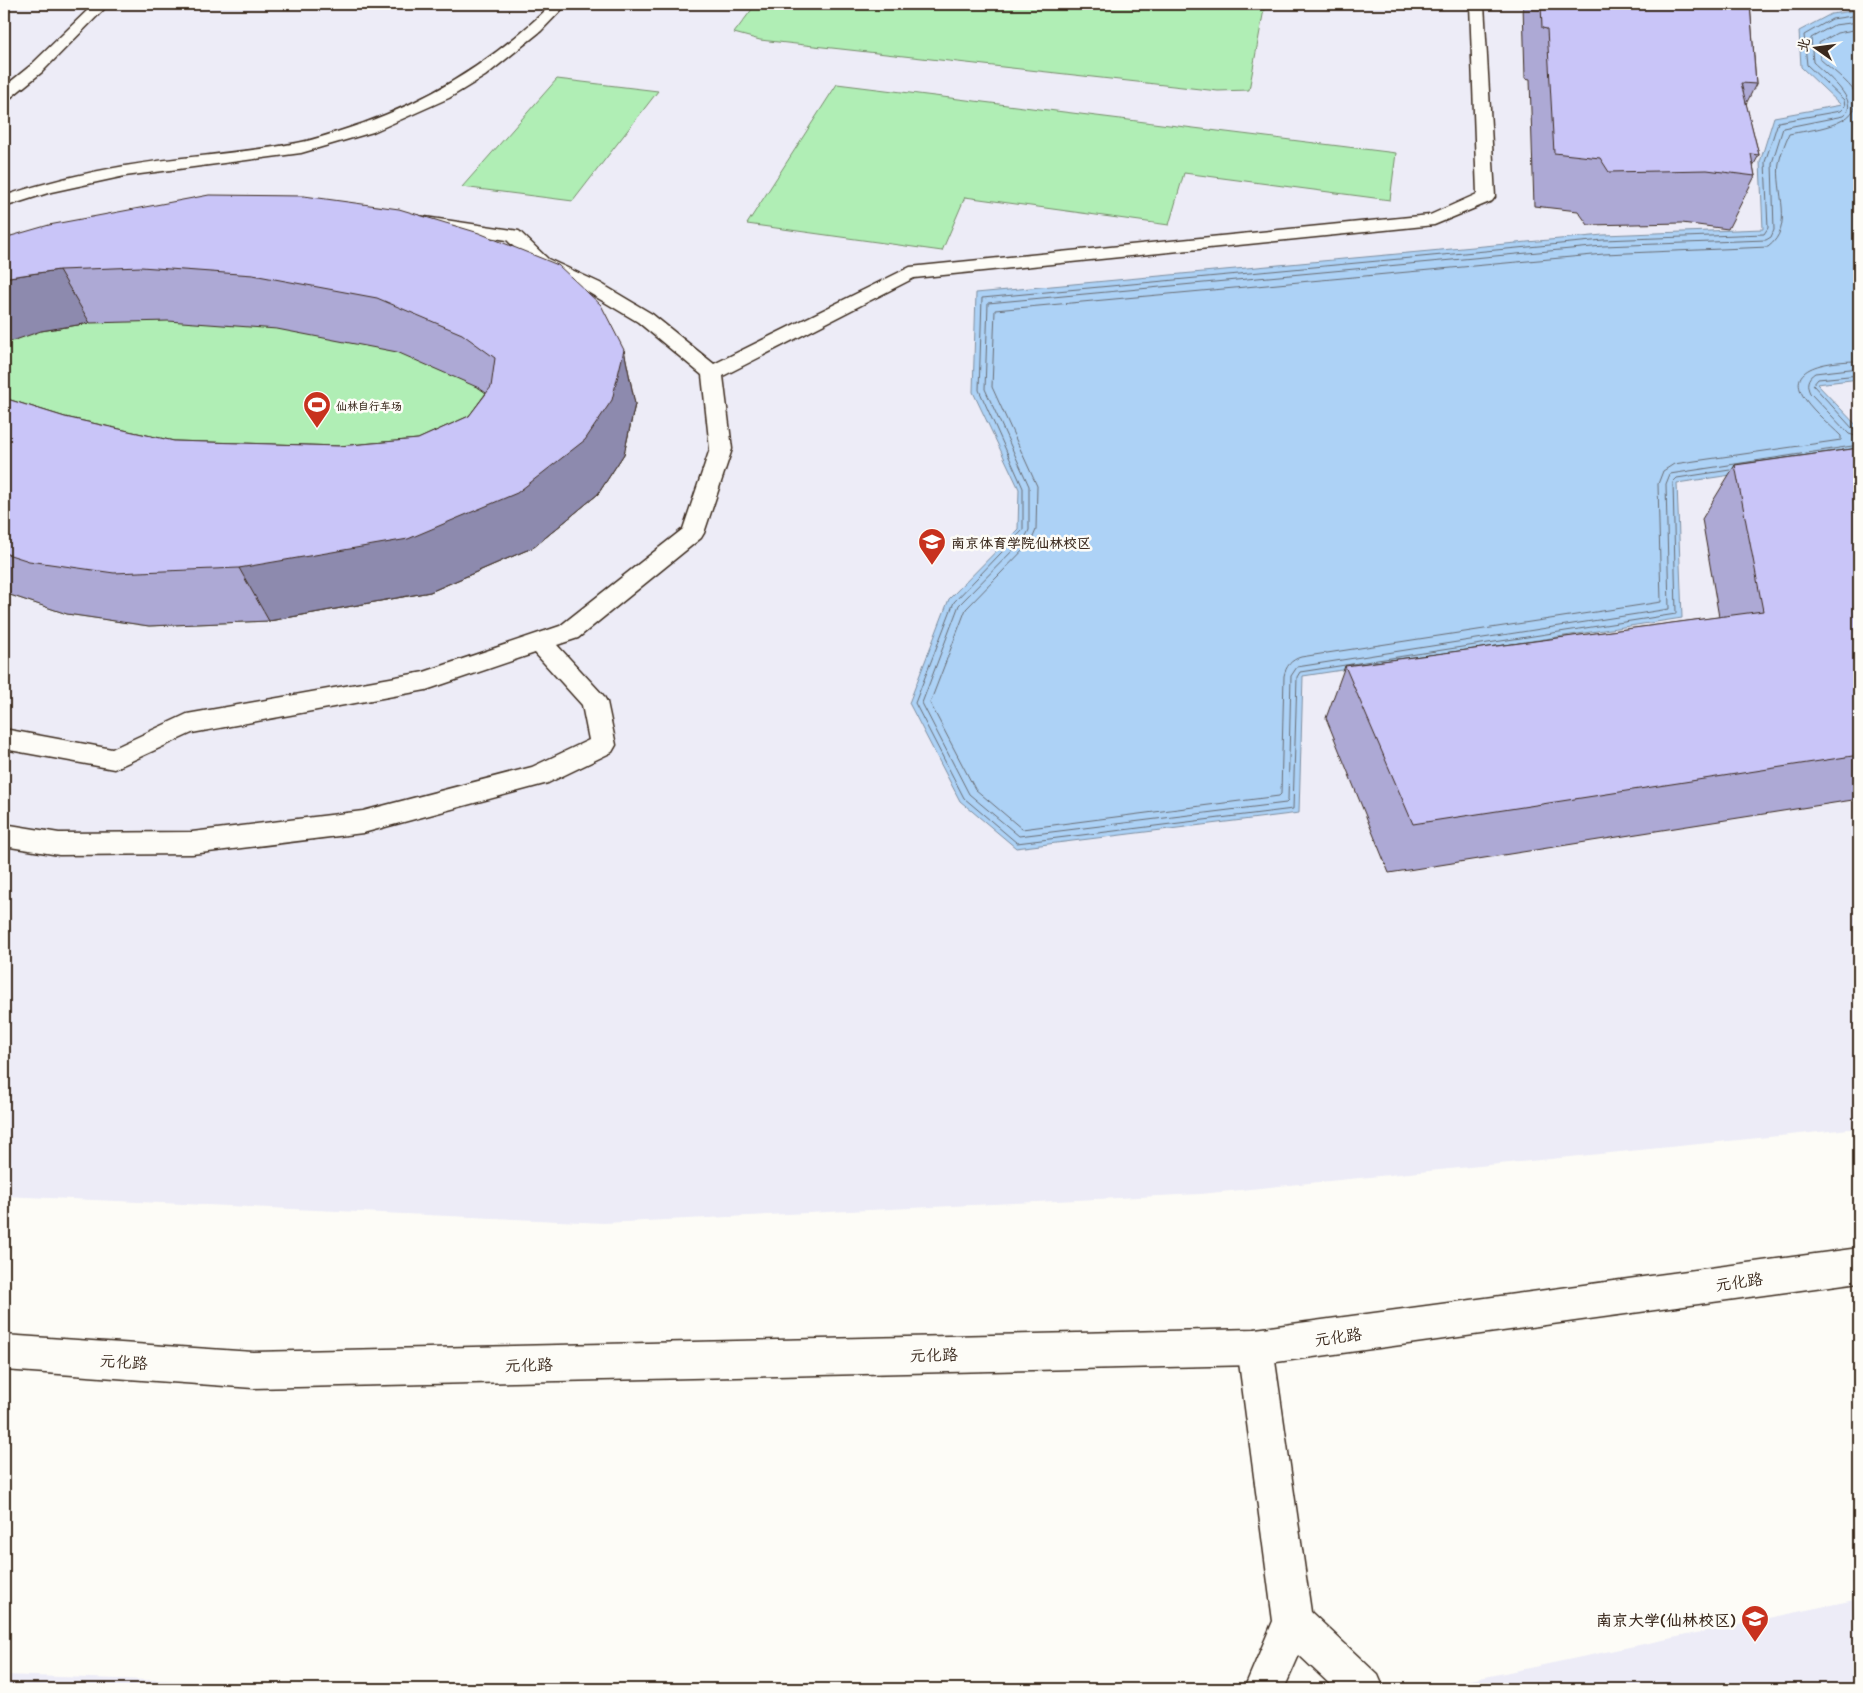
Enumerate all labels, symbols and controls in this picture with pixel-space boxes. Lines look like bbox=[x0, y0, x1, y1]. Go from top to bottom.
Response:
north arrow bbox=[1790, 22, 1840, 72]
text: 北 bbox=[1792, 36, 1814, 54]
sports icon: 仙林自行车场 bbox=[302, 390, 332, 429]
place label: 仙林自行车场 bbox=[336, 398, 402, 413]
school or university icon: 南京体育学院仙林校区 bbox=[917, 527, 947, 566]
place label: 南京体育学院仙林校区 bbox=[951, 533, 1091, 552]
street label: 元化路 bbox=[1714, 1267, 1764, 1295]
street label: 元化路 bbox=[1313, 1322, 1363, 1350]
street label: 元化路 bbox=[910, 1343, 958, 1365]
street label: 元化路 bbox=[99, 1349, 149, 1373]
street label: 元化路 bbox=[505, 1353, 553, 1375]
school or university icon: 南京大学(仙林校区) bbox=[1740, 1604, 1770, 1643]
place label: 南京大学(仙林校区) bbox=[1596, 1609, 1736, 1630]

